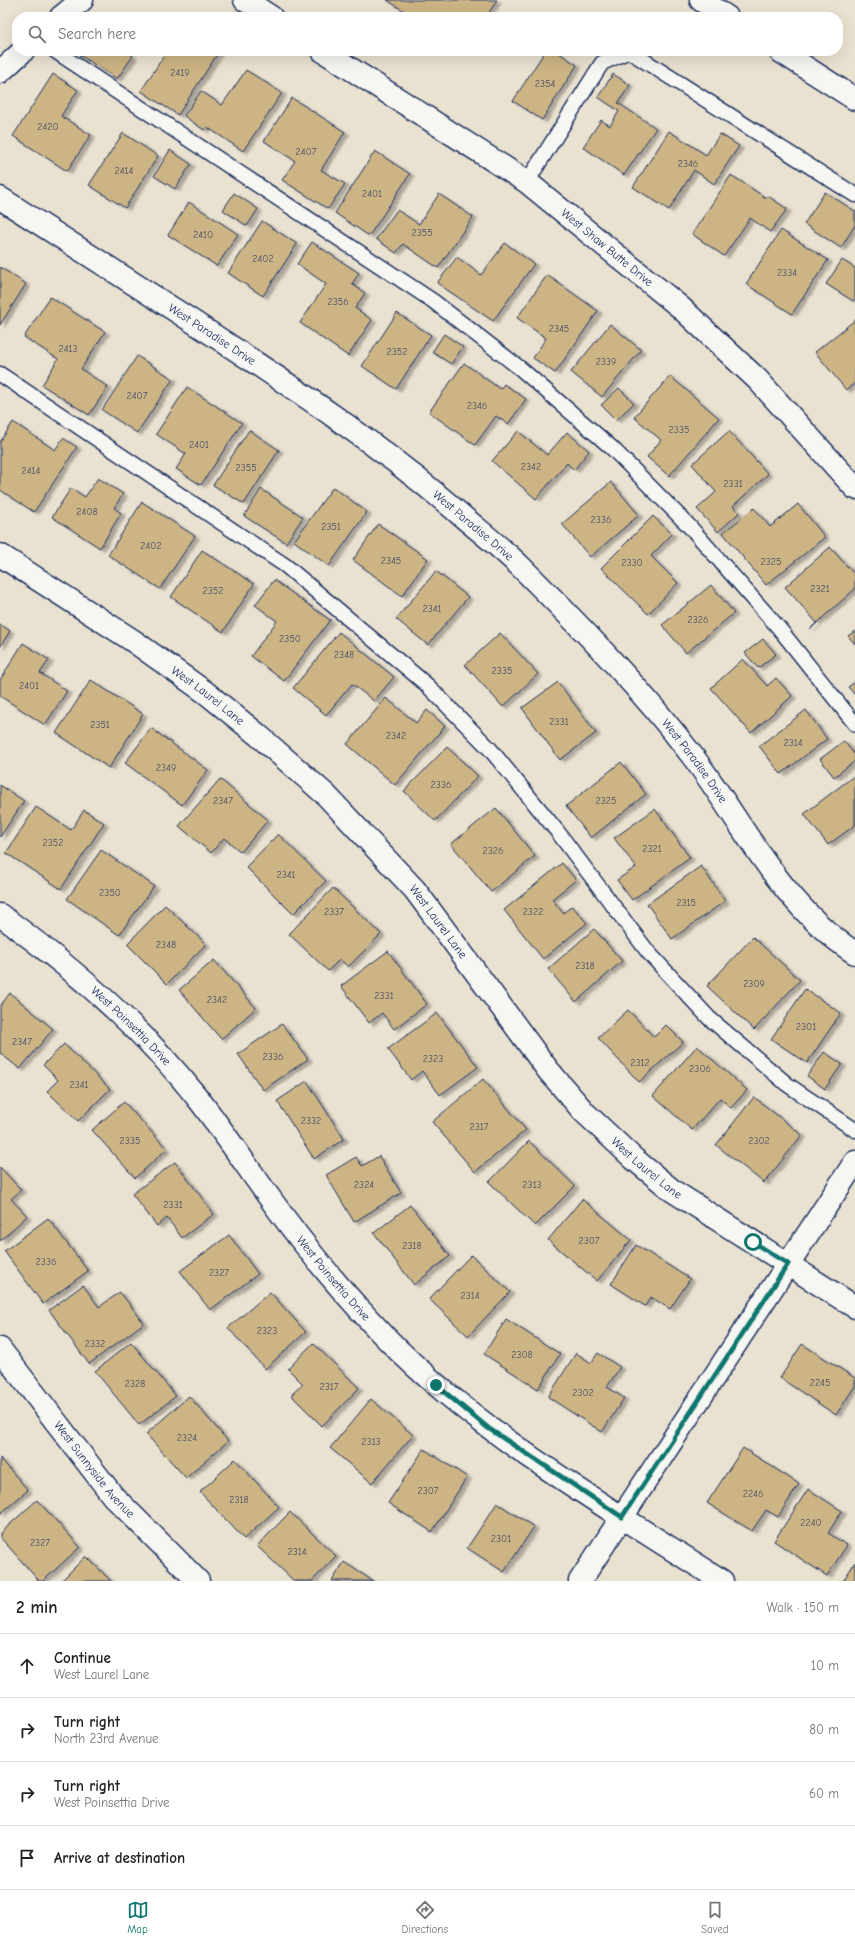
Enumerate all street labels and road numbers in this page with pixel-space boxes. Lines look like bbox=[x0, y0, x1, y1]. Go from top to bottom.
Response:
street label: West Shaw Butte Drive bbox=[558, 206, 656, 289]
street label: West Paradise Drive bbox=[166, 301, 258, 368]
street label: West Paradise Drive bbox=[430, 487, 516, 563]
street label: West Laurel Lane bbox=[169, 663, 247, 728]
street label: West Paradise Drive bbox=[659, 716, 730, 806]
street label: West Laurel Lane bbox=[407, 882, 470, 961]
street label: West Poinsettia Drive bbox=[88, 984, 174, 1068]
street label: West Laurel Lane bbox=[608, 1134, 684, 1202]
street label: West Poinsettia Drive bbox=[294, 1233, 373, 1323]
street label: West Sunnyside Avenue bbox=[51, 1418, 138, 1521]

